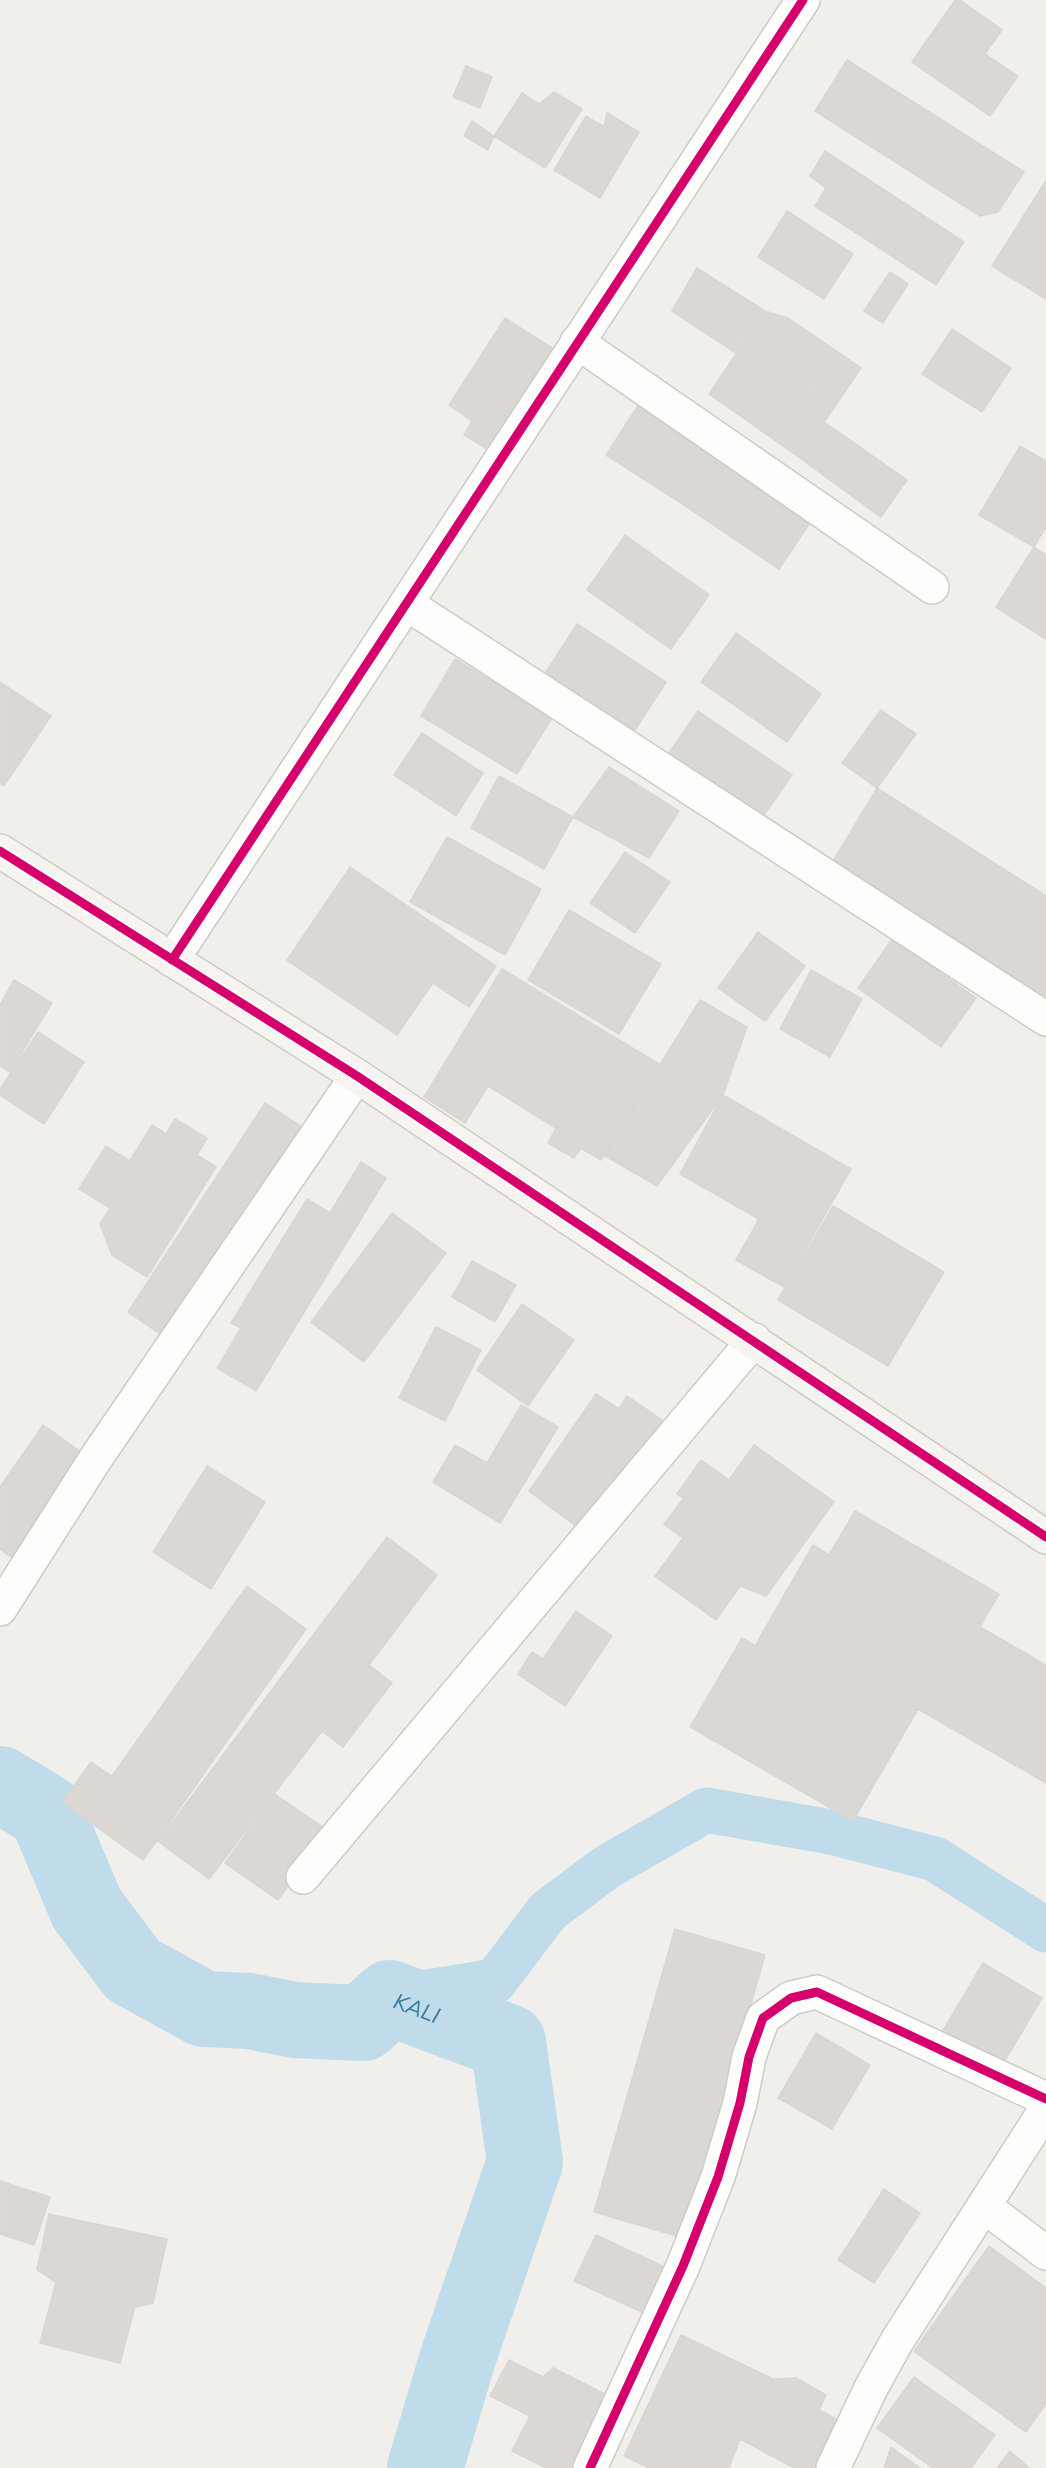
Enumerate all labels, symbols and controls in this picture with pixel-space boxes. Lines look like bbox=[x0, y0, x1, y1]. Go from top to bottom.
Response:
water label: KALI bbox=[390, 1987, 444, 2029]

